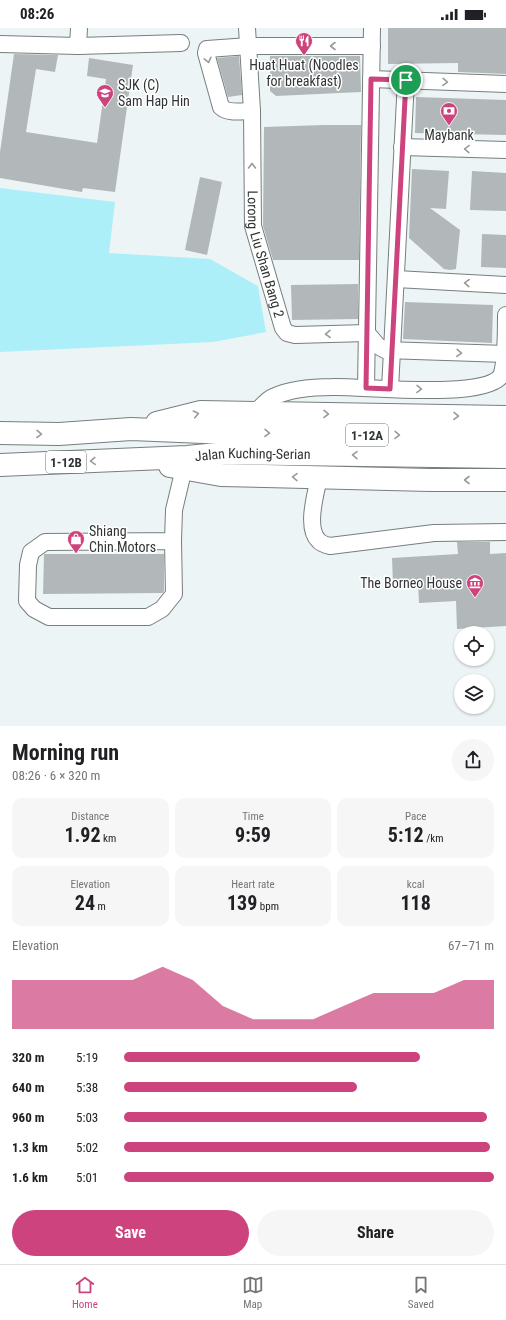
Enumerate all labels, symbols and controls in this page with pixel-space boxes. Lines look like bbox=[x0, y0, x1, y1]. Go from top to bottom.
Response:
text: 08:26 bbox=[20, 5, 54, 23]
restaurant icon: Huat Huat (Noodles for breakfast) bbox=[294, 31, 314, 56]
one-way arrow bbox=[330, 42, 336, 50]
one-way arrow bbox=[203, 56, 212, 63]
place label: Huat Huat (Noodles for breakfast) bbox=[249, 57, 359, 90]
pin bbox=[389, 63, 423, 97]
icon: arrive bbox=[395, 69, 417, 91]
place label: SJK (C) Sam Hap Hin bbox=[118, 77, 190, 109]
one-way arrow bbox=[442, 78, 448, 86]
school or university icon: SJK (C) Sam Hap Hin bbox=[95, 83, 115, 108]
bank icon: Maybank bbox=[439, 101, 459, 126]
place label: Maybank bbox=[424, 127, 475, 143]
one-way arrow bbox=[464, 145, 470, 154]
one-way arrow bbox=[248, 163, 256, 169]
street label: Lorong Liu Shan Bang 2 bbox=[245, 190, 288, 320]
one-way arrow bbox=[464, 278, 470, 287]
one-way arrow bbox=[325, 330, 331, 339]
one-way arrow bbox=[456, 349, 462, 357]
one-way arrow bbox=[416, 385, 422, 394]
one-way arrow bbox=[193, 410, 199, 418]
one-way arrow bbox=[323, 410, 329, 418]
one-way arrow bbox=[453, 412, 459, 420]
road number: 1-12A bbox=[346, 424, 388, 446]
one-way arrow bbox=[36, 429, 42, 438]
one-way arrow bbox=[264, 429, 270, 438]
one-way arrow bbox=[394, 431, 400, 439]
street label: Jalan Kuching-Serian bbox=[194, 445, 311, 464]
road number: 1-12B bbox=[46, 451, 86, 473]
one-way arrow bbox=[352, 451, 358, 459]
one-way arrow bbox=[90, 456, 96, 465]
one-way arrow bbox=[292, 473, 298, 481]
one-way arrow bbox=[464, 476, 470, 484]
place label: Shiang Chin Motors bbox=[89, 523, 156, 555]
shop icon: Shiang Chin Motors bbox=[66, 529, 86, 554]
museum icon: The Borneo House bbox=[465, 573, 485, 598]
place label: The Borneo House bbox=[360, 575, 462, 591]
map controls bbox=[454, 626, 494, 714]
button: locate bbox=[454, 626, 494, 666]
button: layers bbox=[454, 674, 494, 714]
button: share bbox=[452, 739, 494, 781]
text: Morning run bbox=[12, 740, 119, 765]
text: 08:26 · 6 × 320 m bbox=[12, 768, 100, 783]
text: Distance bbox=[71, 810, 109, 823]
text: Time bbox=[242, 810, 264, 823]
text: Pace bbox=[405, 810, 426, 823]
text: 1.92 bbox=[64, 823, 101, 847]
text: 9:59 bbox=[235, 823, 271, 847]
text: 5:12 bbox=[388, 823, 424, 847]
text: km bbox=[101, 832, 116, 845]
text: /km bbox=[424, 832, 443, 845]
text: Elevation bbox=[71, 878, 110, 891]
text: Heart rate bbox=[231, 878, 275, 891]
text: kcal bbox=[407, 878, 425, 891]
text: 24 bbox=[75, 891, 95, 915]
text: 139 bbox=[227, 891, 257, 915]
text: 118 bbox=[401, 891, 431, 915]
text: m bbox=[95, 900, 106, 913]
text: bpm bbox=[257, 900, 279, 913]
text: Elevation bbox=[12, 938, 59, 953]
text: 67–71 m bbox=[448, 938, 494, 953]
text: 320 m bbox=[12, 1050, 44, 1065]
text: 5:19 bbox=[76, 1050, 98, 1065]
text: 640 m bbox=[12, 1080, 44, 1095]
text: 5:38 bbox=[76, 1080, 98, 1095]
text: 960 m bbox=[12, 1110, 44, 1125]
text: 5:03 bbox=[76, 1110, 98, 1125]
text: 1.3 km bbox=[12, 1140, 48, 1155]
text: 5:02 bbox=[76, 1140, 98, 1155]
text: 1.6 km bbox=[12, 1170, 48, 1185]
text: 5:01 bbox=[76, 1170, 98, 1185]
button: Save bbox=[12, 1210, 249, 1256]
button: Share bbox=[257, 1210, 494, 1256]
tab: Home bbox=[72, 1274, 98, 1311]
tab: Map bbox=[242, 1274, 264, 1311]
tab: Saved bbox=[408, 1274, 434, 1311]

